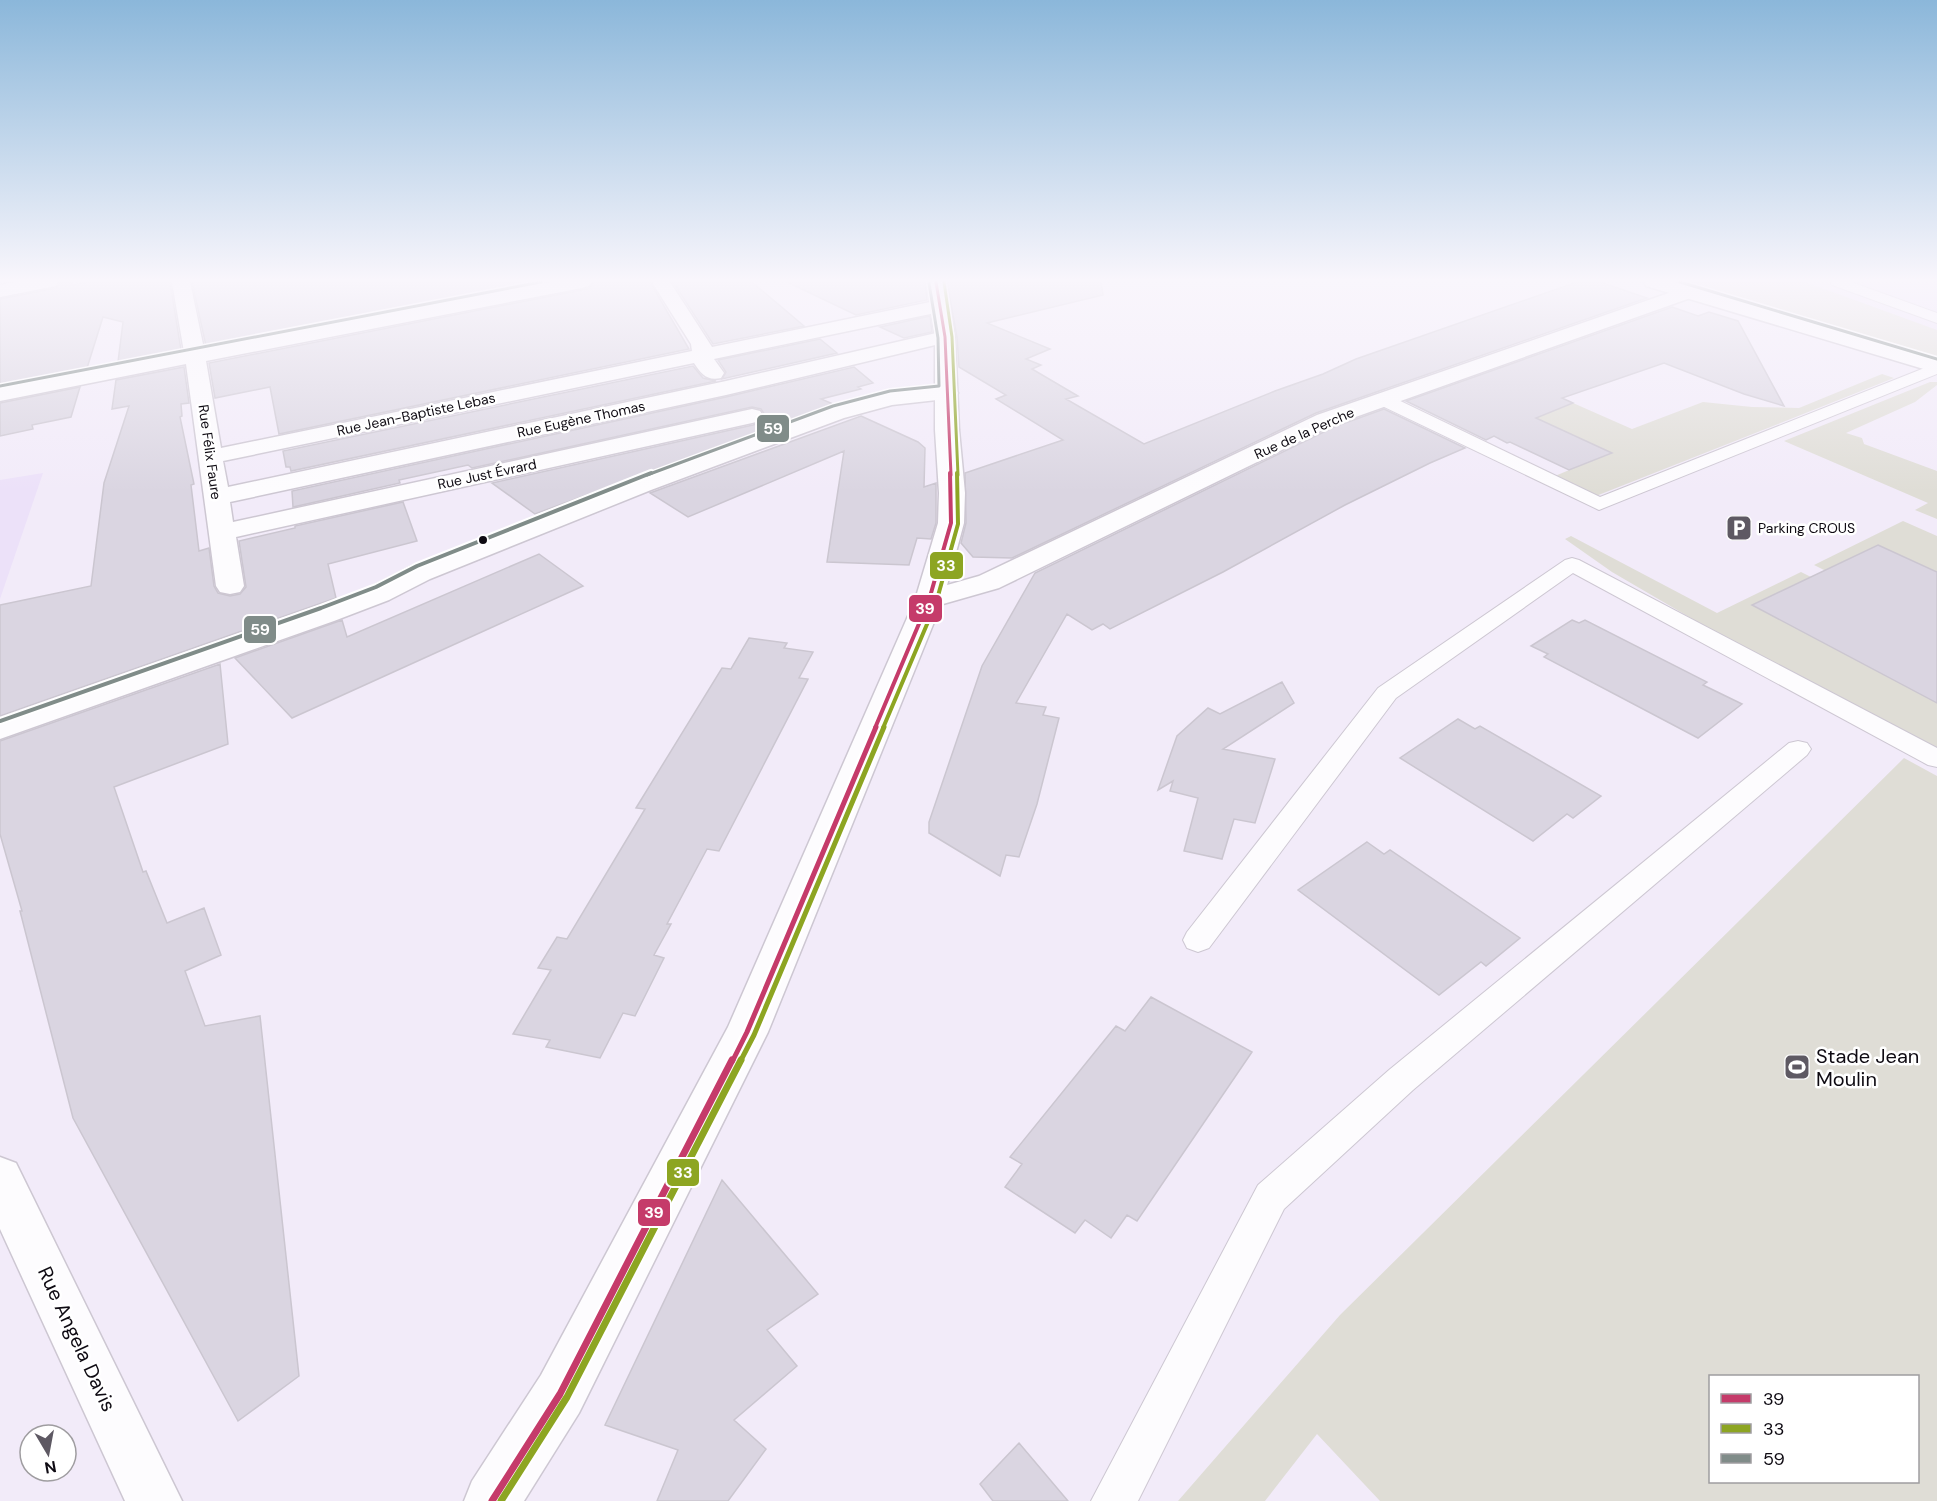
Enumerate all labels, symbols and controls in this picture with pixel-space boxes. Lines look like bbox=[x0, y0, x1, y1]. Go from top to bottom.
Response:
street label: Rue Jean-Baptiste Lebas bbox=[335, 388, 497, 440]
street label: Rue Eugène Thomas bbox=[515, 397, 647, 441]
street label: Rue Félix Faure bbox=[194, 403, 226, 501]
street label: Rue de la Perche bbox=[1251, 403, 1357, 463]
line badge: 59 bbox=[756, 414, 790, 443]
text: 59 bbox=[763, 418, 783, 439]
street label: Rue Just Évrard bbox=[436, 455, 538, 493]
parking icon: Parking CROUS bbox=[1724, 513, 1754, 543]
place label: Parking CROUS bbox=[1758, 519, 1855, 537]
unlabelled marker bbox=[477, 534, 489, 546]
line badge: 33 bbox=[929, 551, 964, 580]
text: 33 bbox=[936, 555, 956, 576]
line badge: 39 bbox=[908, 594, 943, 623]
text: 39 bbox=[915, 598, 935, 619]
line badge: 59 bbox=[243, 615, 277, 644]
text: 59 bbox=[250, 619, 270, 640]
place label: Stade Jean Moulin bbox=[1816, 1043, 1919, 1092]
sports icon: Stade Jean Moulin bbox=[1782, 1052, 1812, 1082]
line badge: 33 bbox=[666, 1158, 700, 1187]
text: 33 bbox=[673, 1162, 693, 1183]
line badge: 39 bbox=[637, 1198, 671, 1227]
text: 39 bbox=[644, 1202, 664, 1223]
street label: Rue Angela Davis bbox=[32, 1262, 122, 1416]
legend bbox=[1709, 1375, 1919, 1483]
text: 39 bbox=[1763, 1387, 1784, 1411]
text: 33 bbox=[1763, 1417, 1784, 1441]
north arrow bbox=[18, 1423, 78, 1483]
text: 59 bbox=[1763, 1447, 1785, 1471]
text: N bbox=[43, 1456, 58, 1479]

